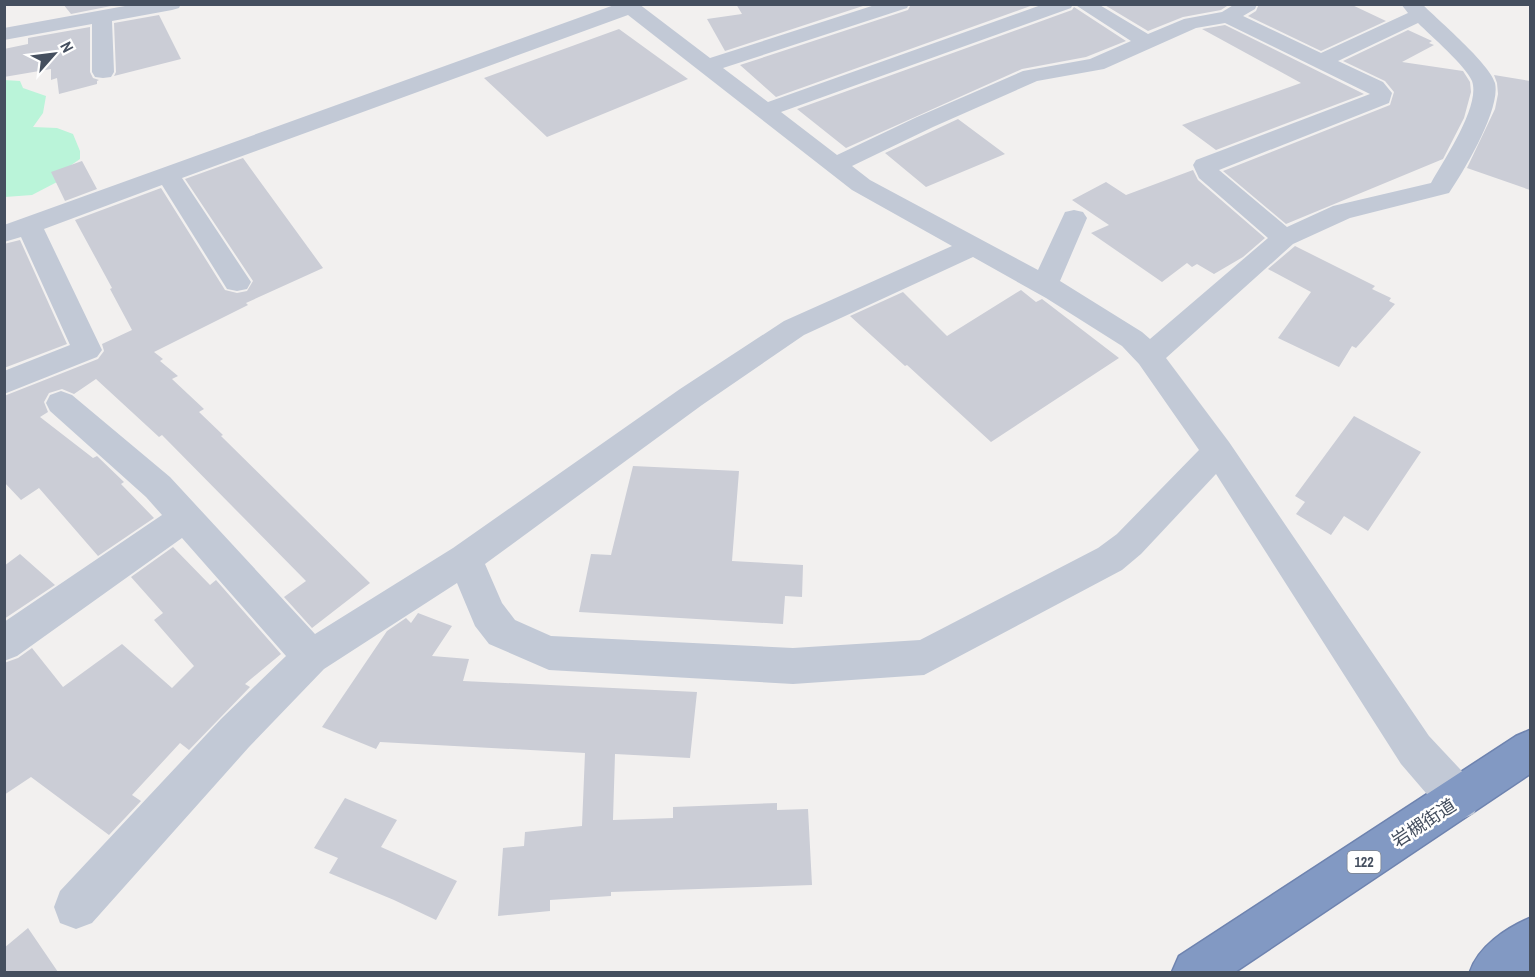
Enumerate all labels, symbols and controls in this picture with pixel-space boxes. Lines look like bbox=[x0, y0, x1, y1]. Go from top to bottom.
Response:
north arrow bbox=[24, 24, 84, 84]
text: N bbox=[55, 38, 79, 56]
street label: 岩槻街道 bbox=[1387, 792, 1461, 853]
road number: 122 bbox=[1348, 851, 1380, 873]

